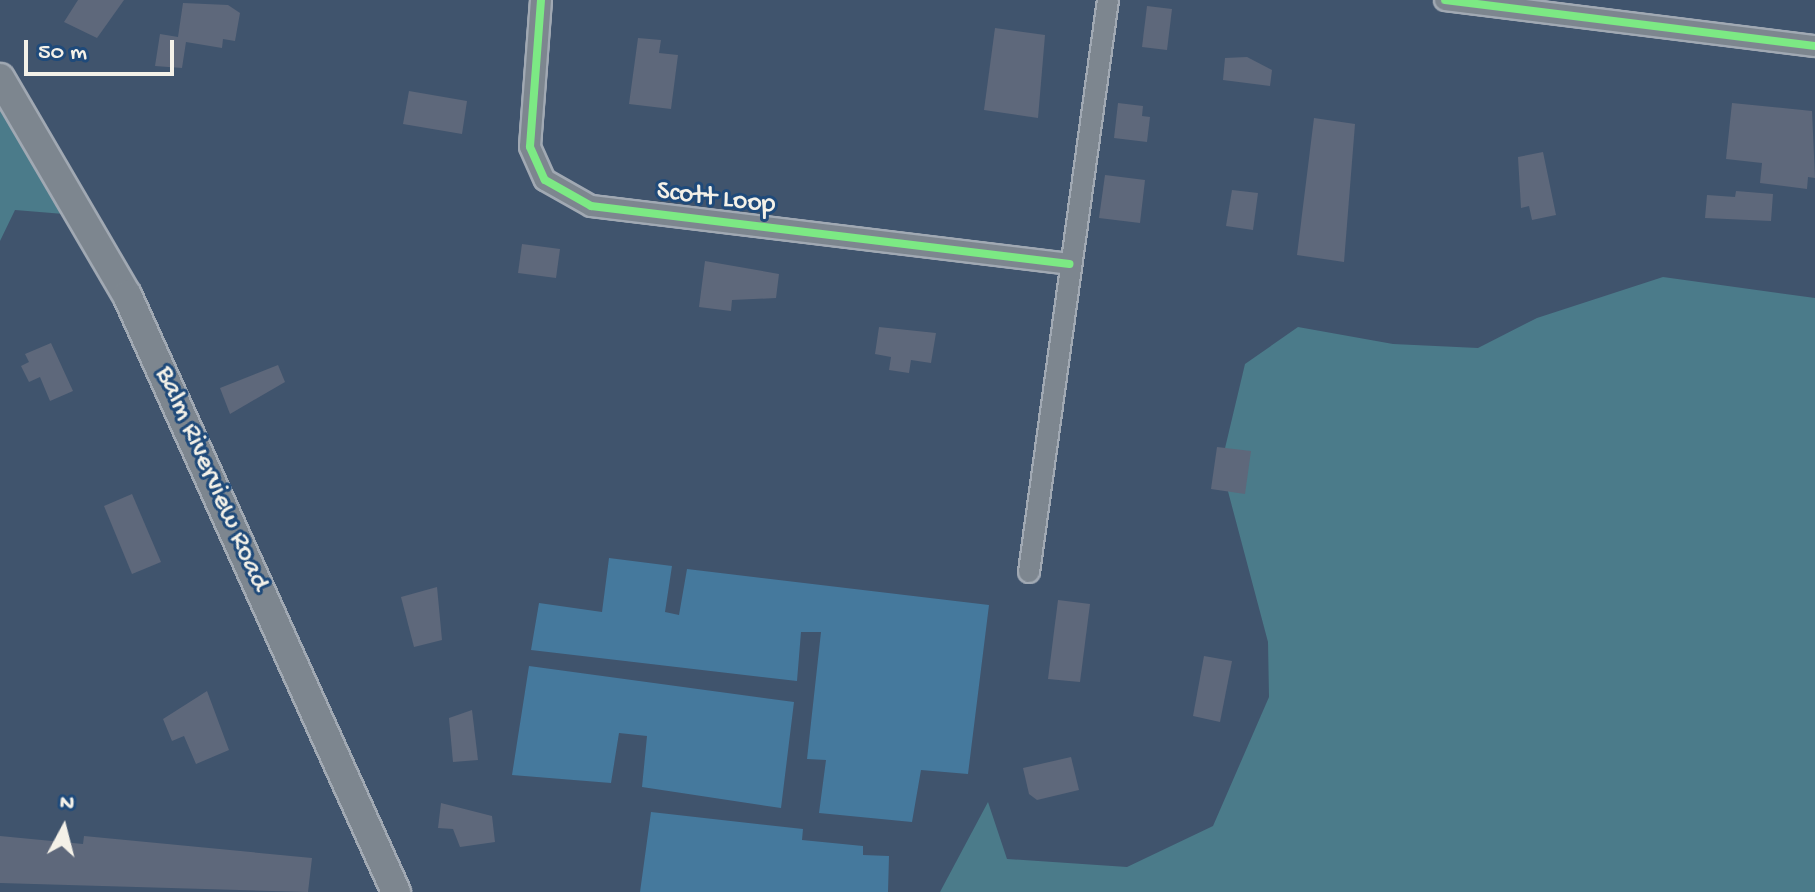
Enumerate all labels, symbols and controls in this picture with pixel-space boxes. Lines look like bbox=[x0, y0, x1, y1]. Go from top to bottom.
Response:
scale bar bbox=[28, 24, 178, 74]
text: 50 m bbox=[38, 39, 87, 68]
street label: Scott Loop bbox=[655, 175, 777, 223]
street label: Balm Riverview Road bbox=[146, 361, 276, 597]
north arrow bbox=[24, 788, 104, 868]
text: N bbox=[58, 790, 76, 818]

